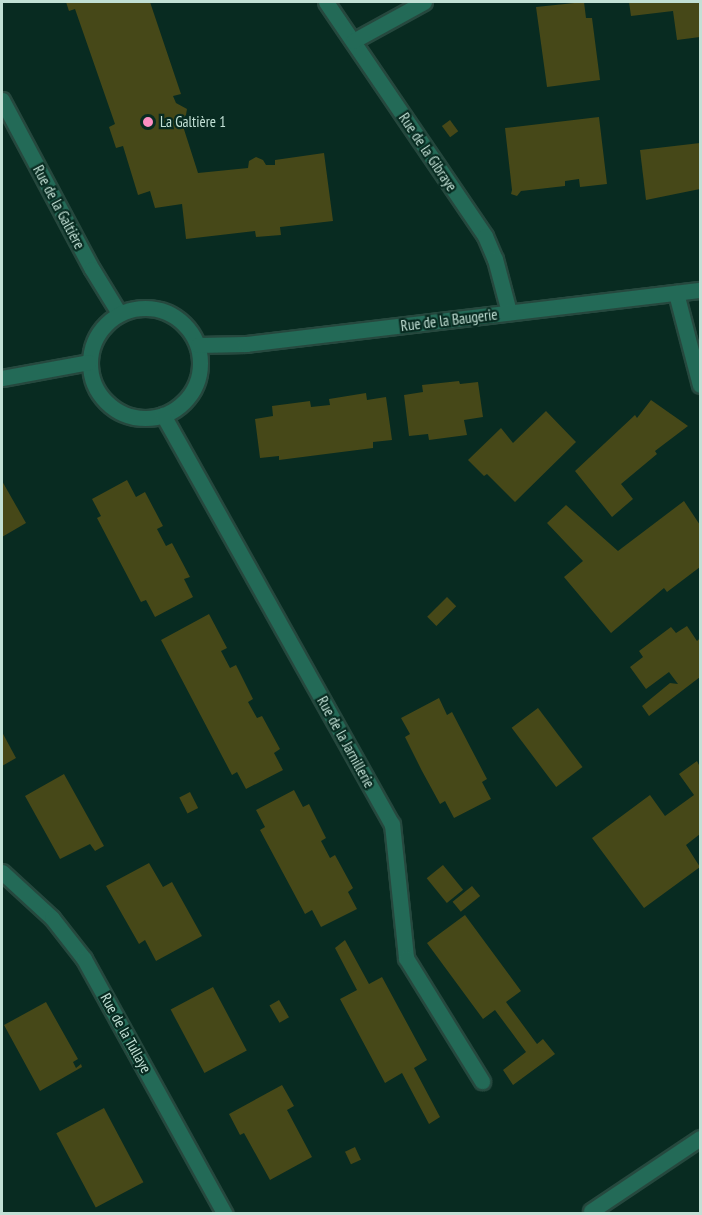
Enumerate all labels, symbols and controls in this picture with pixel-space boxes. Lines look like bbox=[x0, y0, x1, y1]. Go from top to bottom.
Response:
street label: Rue de la Gibraye bbox=[395, 109, 461, 195]
place label: La Galtière 1 bbox=[160, 113, 226, 131]
marker: La Galtière 1 bbox=[141, 115, 155, 129]
street label: Rue de la Galtière bbox=[29, 162, 89, 252]
street label: Rue de la Baugerie bbox=[400, 305, 498, 335]
street label: Rue de la Jarnillerie bbox=[313, 693, 379, 791]
street label: Rue de la Tullaye bbox=[97, 990, 155, 1076]

